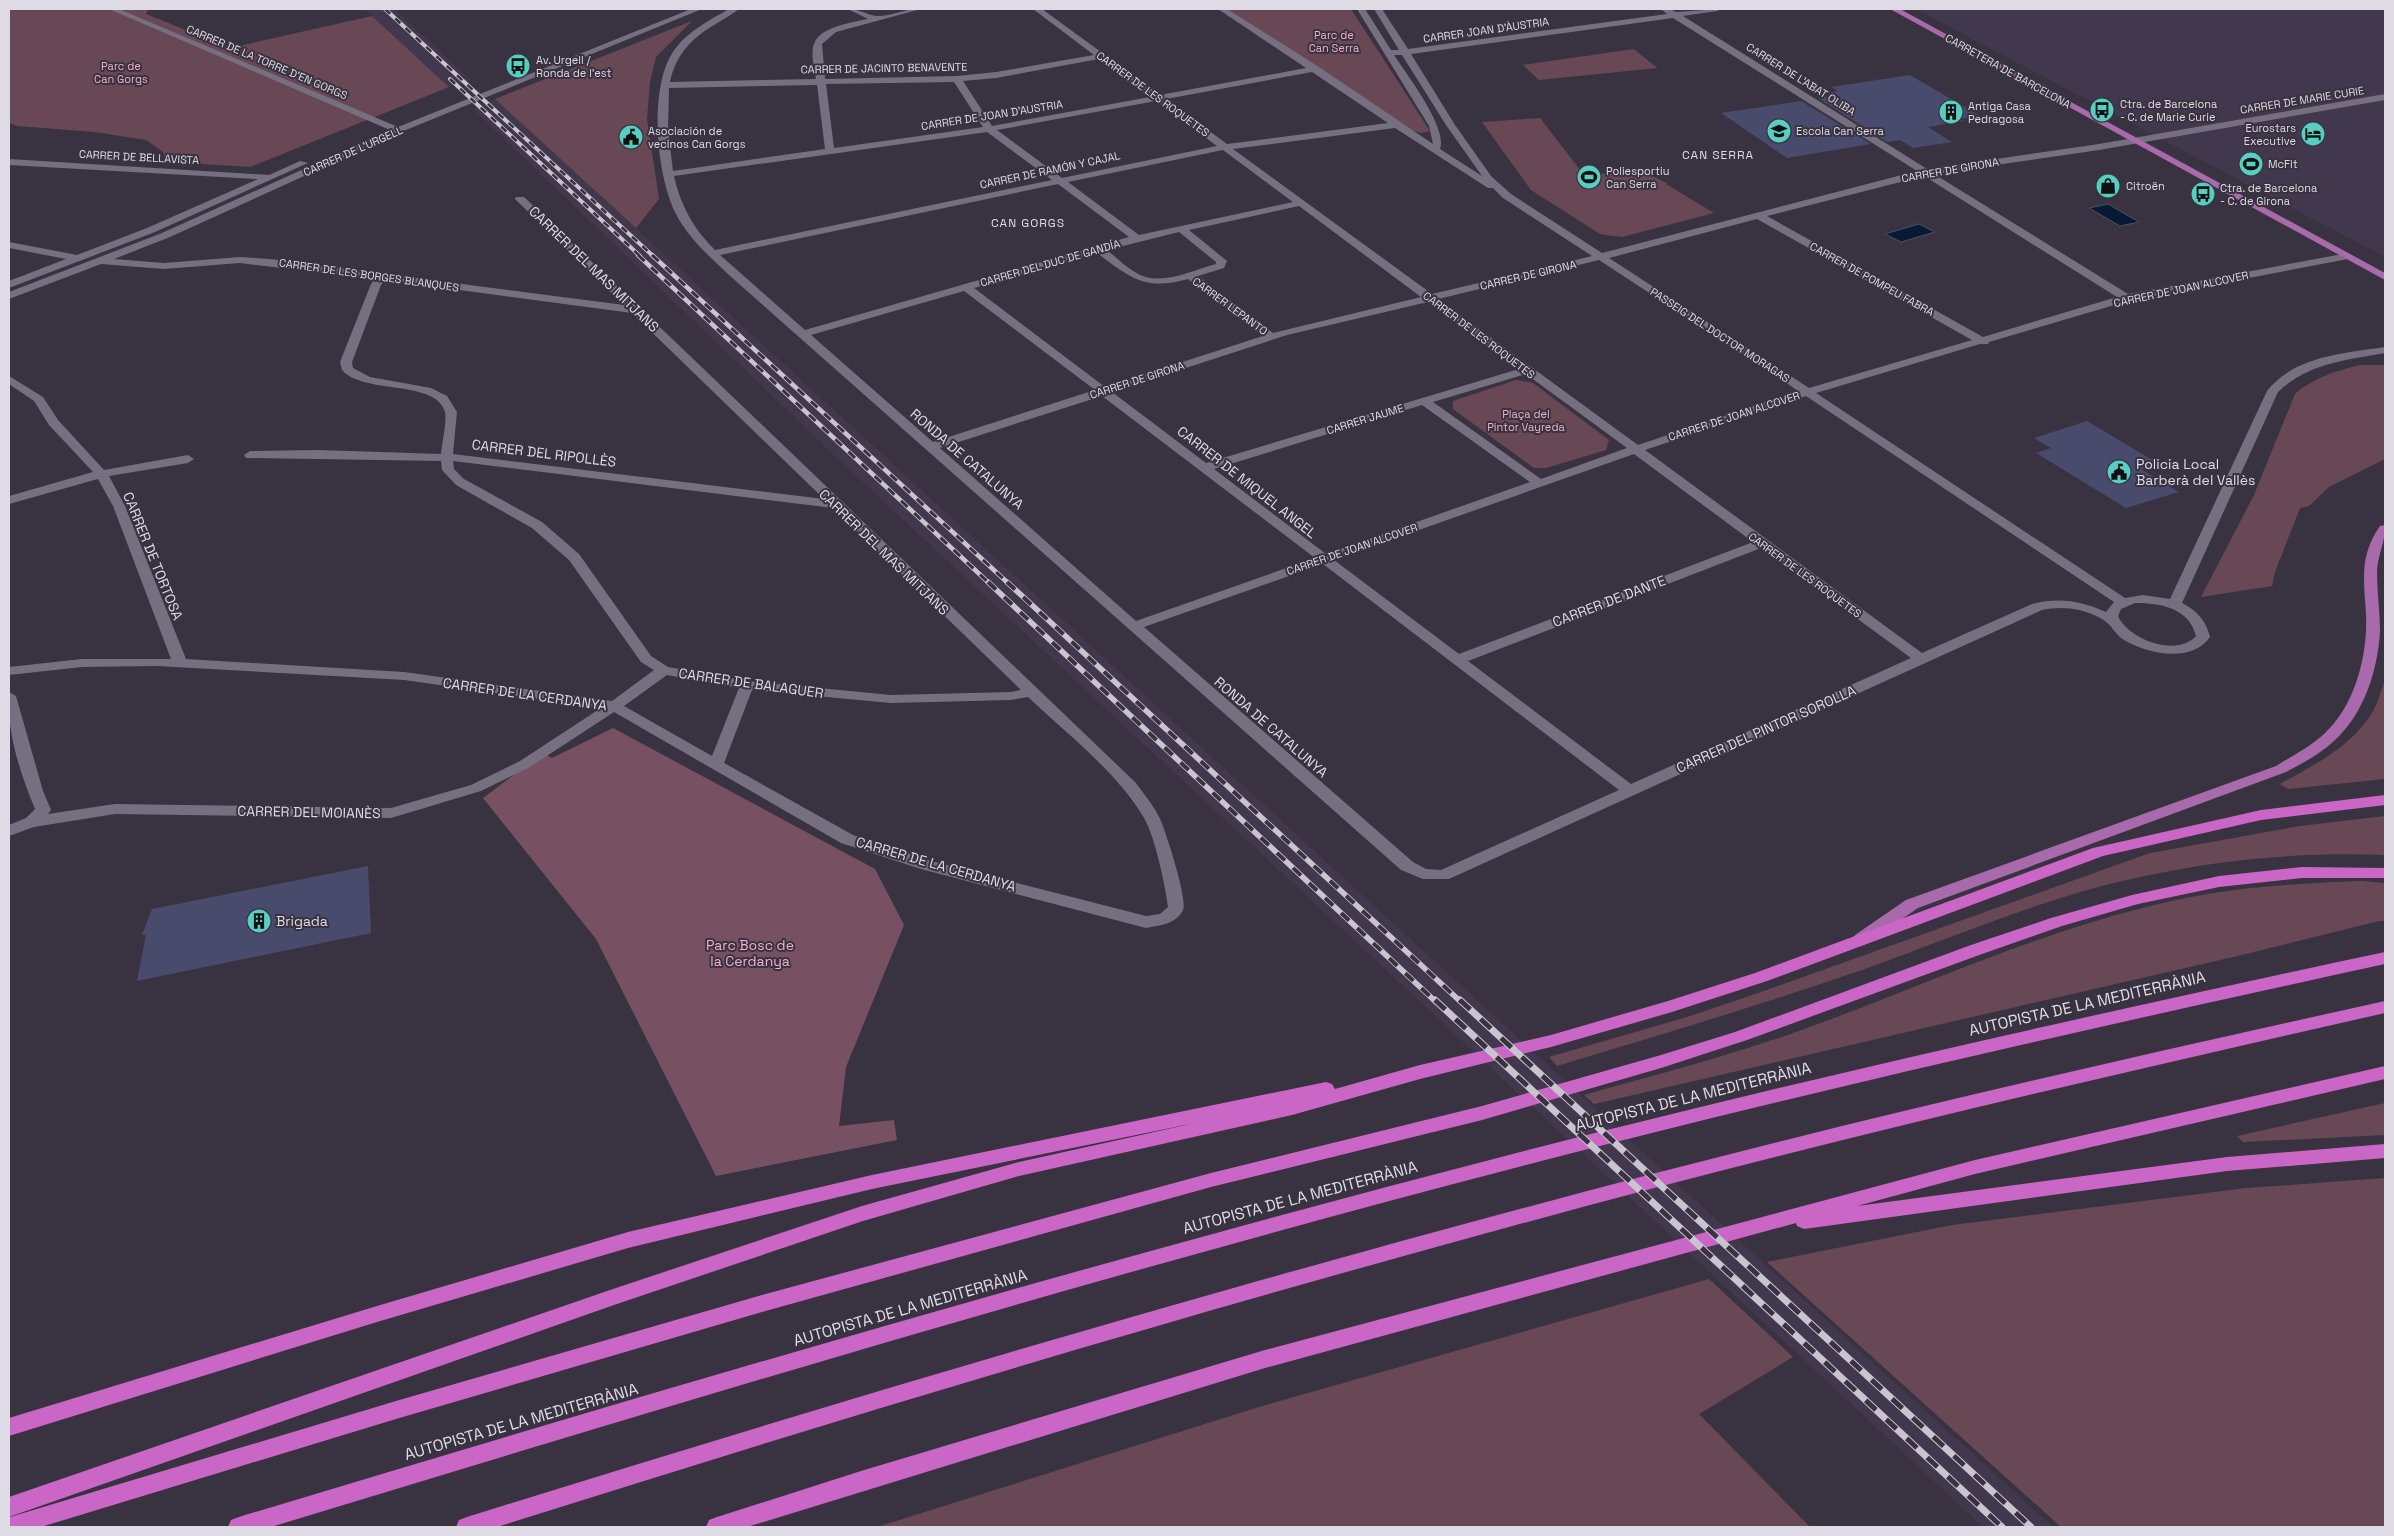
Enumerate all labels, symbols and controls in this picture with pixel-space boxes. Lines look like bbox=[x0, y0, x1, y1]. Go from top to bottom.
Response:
street label: CARRER JOAN D'ÀUSTRIA bbox=[1422, 14, 1550, 46]
street label: CARRER DE LA TORRE D'EN GORGS bbox=[184, 22, 350, 102]
park label: Parc de Can Serra bbox=[1309, 28, 1360, 55]
street label: CARRETERA DE BARCELONA bbox=[1943, 31, 2073, 111]
street label: CARRER DE L'ABAT OLIBA bbox=[1744, 40, 1858, 118]
street label: CARRER DE LES ROQUETES bbox=[1094, 48, 1213, 140]
bus stop icon: Av. Urgell / Ronda de l'est bbox=[505, 53, 531, 79]
place label: Av. Urgell / Ronda de l'est bbox=[536, 53, 611, 80]
park label: Parc de Can Gorgs bbox=[94, 59, 148, 86]
street label: CARRER DE JACINTO BENAVENTE bbox=[801, 60, 967, 76]
street label: CARRER DE MARIE CURIE bbox=[2239, 83, 2365, 117]
street label: CARRER DE JOAN D'AUSTRIA bbox=[920, 97, 1064, 133]
bus stop icon: Ctra. de Barcelona - C. de Marie Curie bbox=[2089, 97, 2115, 123]
place label: Ctra. de Barcelona - C. de Marie Curie bbox=[2120, 97, 2218, 124]
building icon: Antiga Casa Pedragosa bbox=[1938, 99, 1964, 125]
place label: Antiga Casa Pedragosa bbox=[1968, 99, 2032, 126]
school or university icon: Escola Can Serra bbox=[1766, 118, 1792, 144]
place label: Eurostars Executive bbox=[2244, 121, 2296, 148]
hotel icon: Eurostars Executive bbox=[2300, 121, 2326, 147]
street label: CARRER DE L'URGELL bbox=[301, 123, 405, 179]
public building icon: Asociación de vecinos Can Gorgs bbox=[618, 124, 644, 150]
place label: Asociación de vecinos Can Gorgs bbox=[648, 124, 746, 151]
place label: Escola Can Serra bbox=[1796, 124, 1885, 138]
street label: CARRER DE BELLAVISTA bbox=[79, 147, 200, 167]
street label: CARRER DE RAMÓN Y CAJAL bbox=[978, 147, 1122, 192]
district label: CAN SERRA bbox=[1682, 147, 1754, 163]
sports icon: McFit bbox=[2238, 151, 2264, 177]
street label: CARRER DE GIRONA bbox=[1900, 155, 2000, 185]
place label: McFit bbox=[2268, 157, 2298, 171]
sports icon: Poliesportiu Can Serra bbox=[1576, 164, 1602, 190]
place label: Poliesportiu Can Serra bbox=[1606, 164, 1669, 191]
shop icon: Citroën bbox=[2095, 173, 2121, 199]
place label: Citroën bbox=[2126, 179, 2165, 193]
bus stop icon: Ctra. de Barcelona - C. de Girona bbox=[2190, 181, 2216, 207]
place label: Ctra. de Barcelona - C. de Girona bbox=[2220, 181, 2318, 208]
street label: CARRER DEL MAS MITJANS bbox=[525, 202, 663, 336]
district label: CAN GORGS bbox=[991, 215, 1065, 231]
street label: CARRER DEL DUC DE GANDÍA bbox=[978, 236, 1122, 290]
street label: CARRER DE POMPEU FABRA bbox=[1807, 239, 1937, 319]
street label: CARRER DE LES BORGES BLANQUES bbox=[278, 255, 460, 295]
street label: CARRER DE GIRONA bbox=[1478, 257, 1578, 293]
street label: CARRER DE JOAN ALCOVER bbox=[2112, 268, 2250, 310]
street label: CARRER LEPANTO bbox=[1190, 274, 1270, 338]
street label: PASSEIG DEL DOCTOR MORAGAS bbox=[1648, 285, 1793, 386]
street label: CARRER DE LES ROQUETES bbox=[1420, 288, 1538, 382]
street label: CARRER DE GIRONA bbox=[1088, 358, 1186, 402]
street label: CARRER DE JOAN ALCOVER bbox=[1666, 388, 1802, 444]
street label: CARRER JAUME bbox=[1325, 401, 1405, 437]
street label: RONDA DE CATALUNYA bbox=[907, 405, 1028, 513]
park label: Plaça del Pintor Vayreda bbox=[1487, 407, 1565, 434]
street label: CARRER DE MIQUEL ANGEL bbox=[1174, 422, 1321, 542]
street label: CARRER DEL RIPOLLÈS bbox=[471, 435, 617, 471]
place label: Policia Local Barberà del Vallès bbox=[2136, 455, 2255, 489]
public building icon: Policia Local Barberà del Vallès bbox=[2106, 459, 2132, 485]
street label: CARRER DEL MAS MITJANS bbox=[815, 485, 953, 619]
street label: CARRER DE TORTOSA bbox=[119, 489, 187, 623]
street label: CARRER DE JOAN ALCOVER bbox=[1285, 520, 1419, 578]
street label: CARRER DE LES ROQUETES bbox=[1746, 529, 1865, 621]
street label: CARRER DE DANTE bbox=[1550, 571, 1668, 631]
street label: CARRER DE BALAGUER bbox=[677, 664, 825, 702]
street label: RONDA DE CATALUNYA bbox=[1211, 673, 1332, 781]
street label: CARRER DE LA CERDANYA bbox=[442, 674, 608, 714]
street label: CARRER DEL PINTOR SOROLLA bbox=[1673, 681, 1859, 777]
street label: CARRER DEL MOIANÈS bbox=[237, 802, 381, 822]
street label: CARRER DE LA CERDANYA bbox=[854, 833, 1018, 896]
building icon: Brigada bbox=[246, 908, 272, 934]
place label: Brigada bbox=[276, 912, 328, 930]
park label: Parc Bosc de la Cerdanya bbox=[706, 936, 794, 970]
street label: AUTOPISTA DE LA MEDITERRÀNIA bbox=[1967, 966, 2208, 1041]
street label: AUTOPISTA DE LA MEDITERRÀNIA bbox=[1573, 1057, 1813, 1136]
street label: AUTOPISTA DE LA MEDITERRÀNIA bbox=[1180, 1156, 1420, 1239]
street label: AUTOPISTA DE LA MEDITERRÀNIA bbox=[791, 1264, 1029, 1351]
street label: AUTOPISTA DE LA MEDITERRÀNIA bbox=[402, 1378, 640, 1465]

